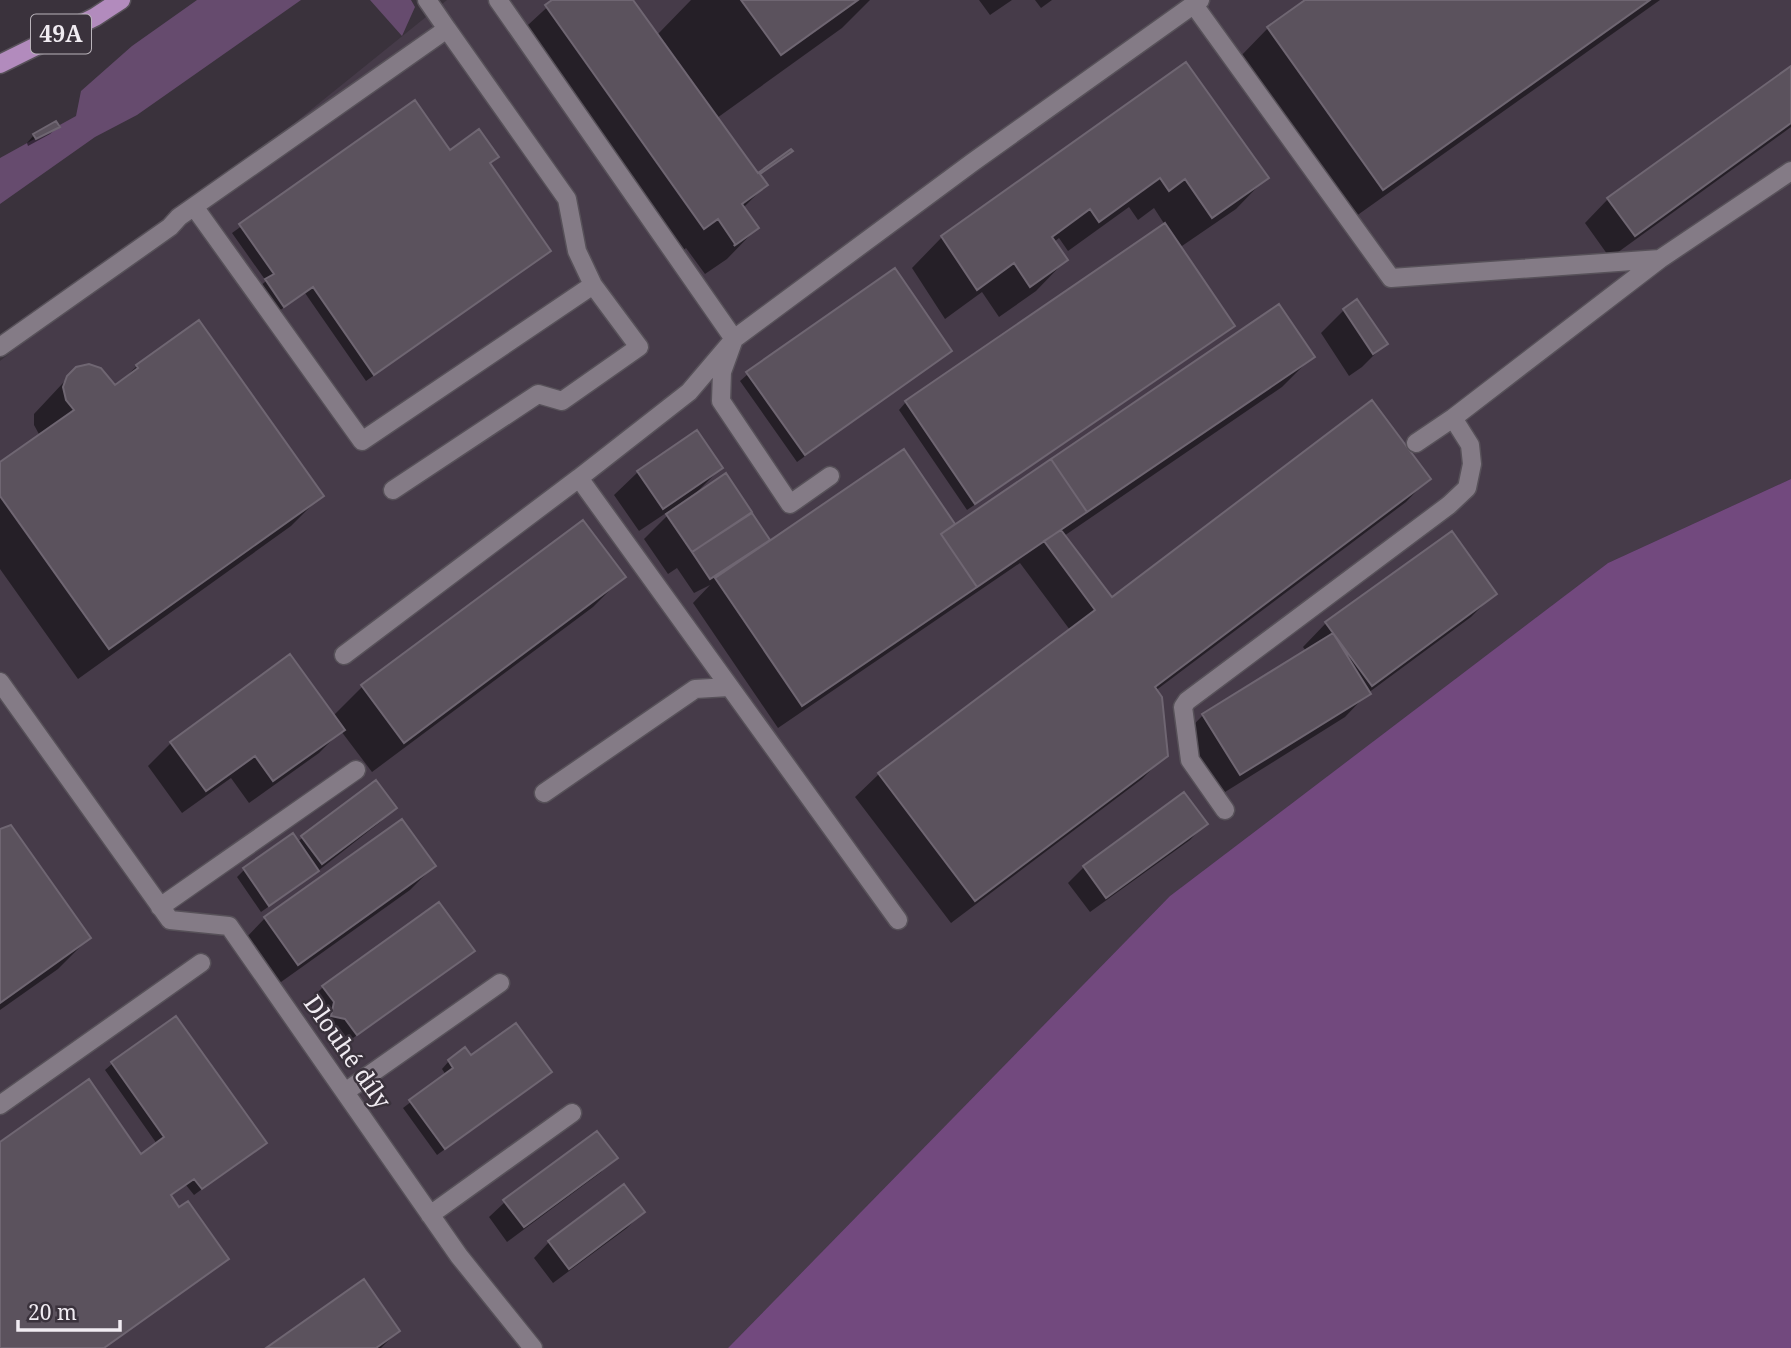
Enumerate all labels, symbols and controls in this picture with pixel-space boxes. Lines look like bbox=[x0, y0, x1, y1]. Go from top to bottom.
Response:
road number: 49A bbox=[31, 14, 91, 54]
street label: Dlouhé díly bbox=[297, 988, 400, 1115]
scale bar bbox=[18, 1288, 119, 1332]
text: 20 m bbox=[28, 1298, 77, 1326]

